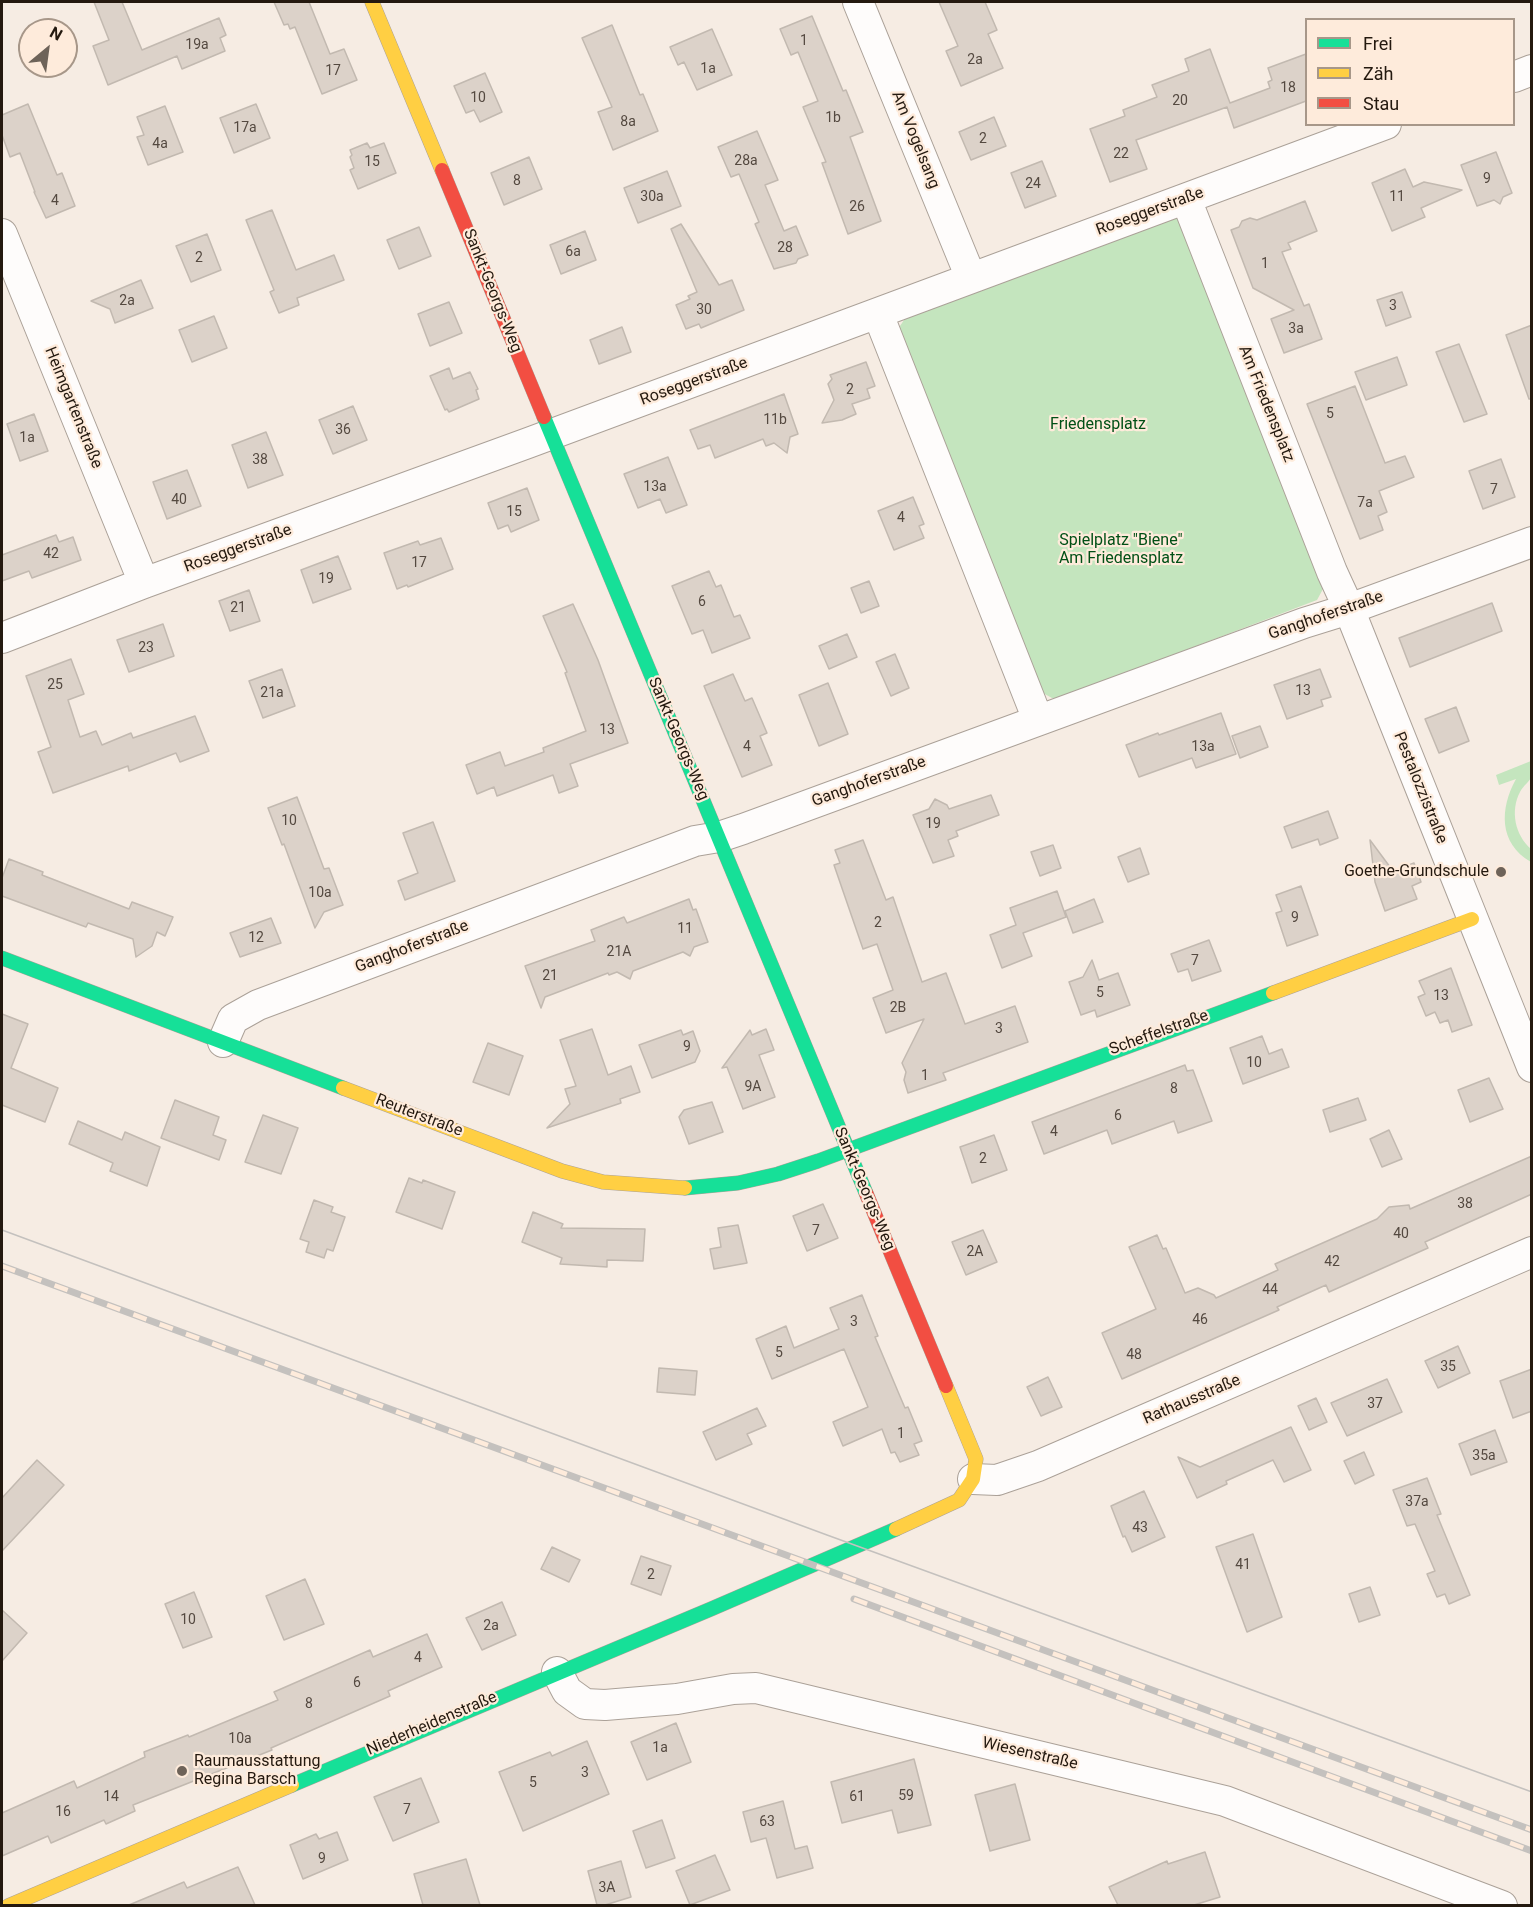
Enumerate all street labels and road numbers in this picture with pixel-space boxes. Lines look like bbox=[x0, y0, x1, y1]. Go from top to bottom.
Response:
street label: Am Vogelsang bbox=[887, 88, 943, 192]
street label: Roseggerstraße bbox=[1094, 184, 1206, 240]
street label: Sankt-Georgs-Weg bbox=[458, 226, 526, 356]
street label: Am Friedensplatz bbox=[1234, 343, 1298, 465]
street label: Heimgartenstraße bbox=[40, 345, 106, 471]
street label: Roseggerstraße bbox=[638, 354, 750, 410]
street label: Roseggerstraße bbox=[182, 521, 294, 577]
street label: Ganghoferstraße bbox=[1266, 587, 1386, 645]
street label: Sankt-Georgs-Weg bbox=[643, 675, 713, 803]
street label: Pestalozzistraße bbox=[1389, 729, 1451, 847]
street label: Ganghoferstraße bbox=[809, 752, 929, 812]
street label: Ganghoferstraße bbox=[353, 917, 471, 977]
street label: Scheffelstraße bbox=[1107, 1006, 1211, 1060]
street label: Reuterstraße bbox=[373, 1091, 465, 1141]
street label: Sankt-Georgs-Weg bbox=[829, 1125, 899, 1253]
street label: Rathausstraße bbox=[1141, 1371, 1243, 1429]
street label: Niederheidenstraße bbox=[364, 1688, 500, 1760]
street label: Wiesenstraße bbox=[980, 1734, 1080, 1774]

